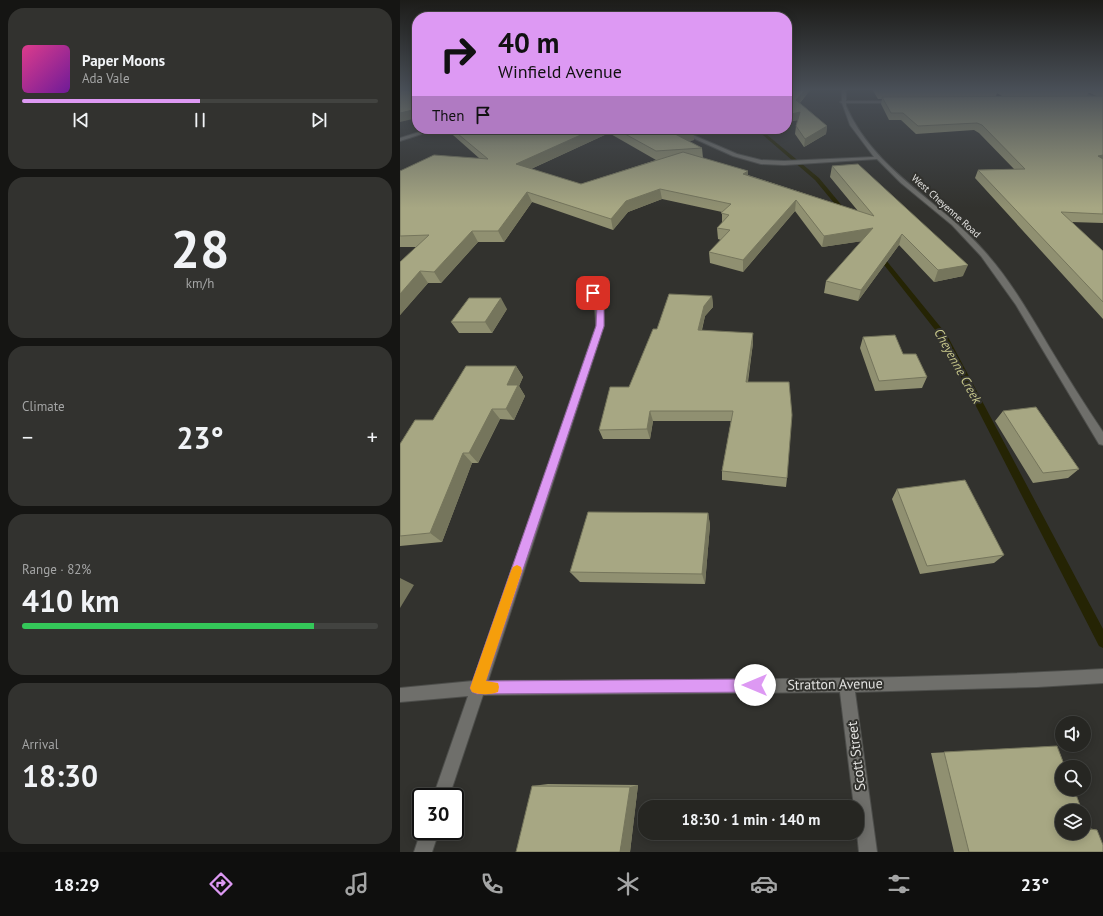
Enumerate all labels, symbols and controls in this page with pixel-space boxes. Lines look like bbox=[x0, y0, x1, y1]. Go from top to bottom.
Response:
text: 40 m bbox=[498, 24, 559, 61]
icon: right bbox=[432, 28, 484, 80]
text: Paper Moons bbox=[82, 51, 165, 70]
text: Winfield Avenue bbox=[498, 60, 622, 83]
text: Ada Vale bbox=[82, 70, 130, 87]
icon: arrive bbox=[472, 104, 494, 126]
text: Then bbox=[432, 106, 464, 125]
icon: previous bbox=[70, 109, 92, 131]
icon: pause bbox=[189, 109, 211, 131]
icon: next bbox=[308, 109, 330, 131]
street label: West Cheyenne Road bbox=[909, 171, 983, 241]
text: 28 bbox=[171, 215, 229, 282]
text: km/h bbox=[186, 275, 214, 292]
pin bbox=[576, 276, 610, 310]
icon: arrive bbox=[582, 282, 604, 304]
water label: Cheyenne Creek bbox=[930, 325, 986, 408]
text: Climate bbox=[22, 398, 65, 415]
text: 23° bbox=[176, 418, 224, 457]
text: − bbox=[22, 423, 33, 451]
text: + bbox=[367, 423, 378, 451]
text: Range · 82% bbox=[22, 561, 91, 578]
text: 410 km bbox=[22, 581, 120, 620]
position arrow bbox=[734, 664, 776, 706]
street label: Stratton Avenue bbox=[787, 674, 883, 694]
map controls bbox=[1055, 716, 1091, 840]
button: sound bbox=[1055, 716, 1091, 752]
street label: Scott Street bbox=[843, 720, 869, 792]
text: Arrival bbox=[22, 736, 58, 753]
text: 18:30 bbox=[22, 756, 98, 795]
button: search bbox=[1055, 760, 1091, 796]
speed limit sign: 30 bbox=[412, 788, 464, 840]
button: layers bbox=[1055, 804, 1091, 840]
text: 18:30 · 1 min · 140 m bbox=[682, 810, 820, 829]
icon: directions bbox=[207, 870, 235, 898]
icon: music bbox=[343, 870, 371, 898]
icon: phone bbox=[478, 870, 506, 898]
icon: climate bbox=[614, 870, 642, 898]
icon: car bbox=[750, 870, 778, 898]
icon: filters bbox=[885, 870, 913, 898]
text: 18:29 bbox=[54, 873, 99, 896]
text: 23° bbox=[1021, 873, 1049, 896]

